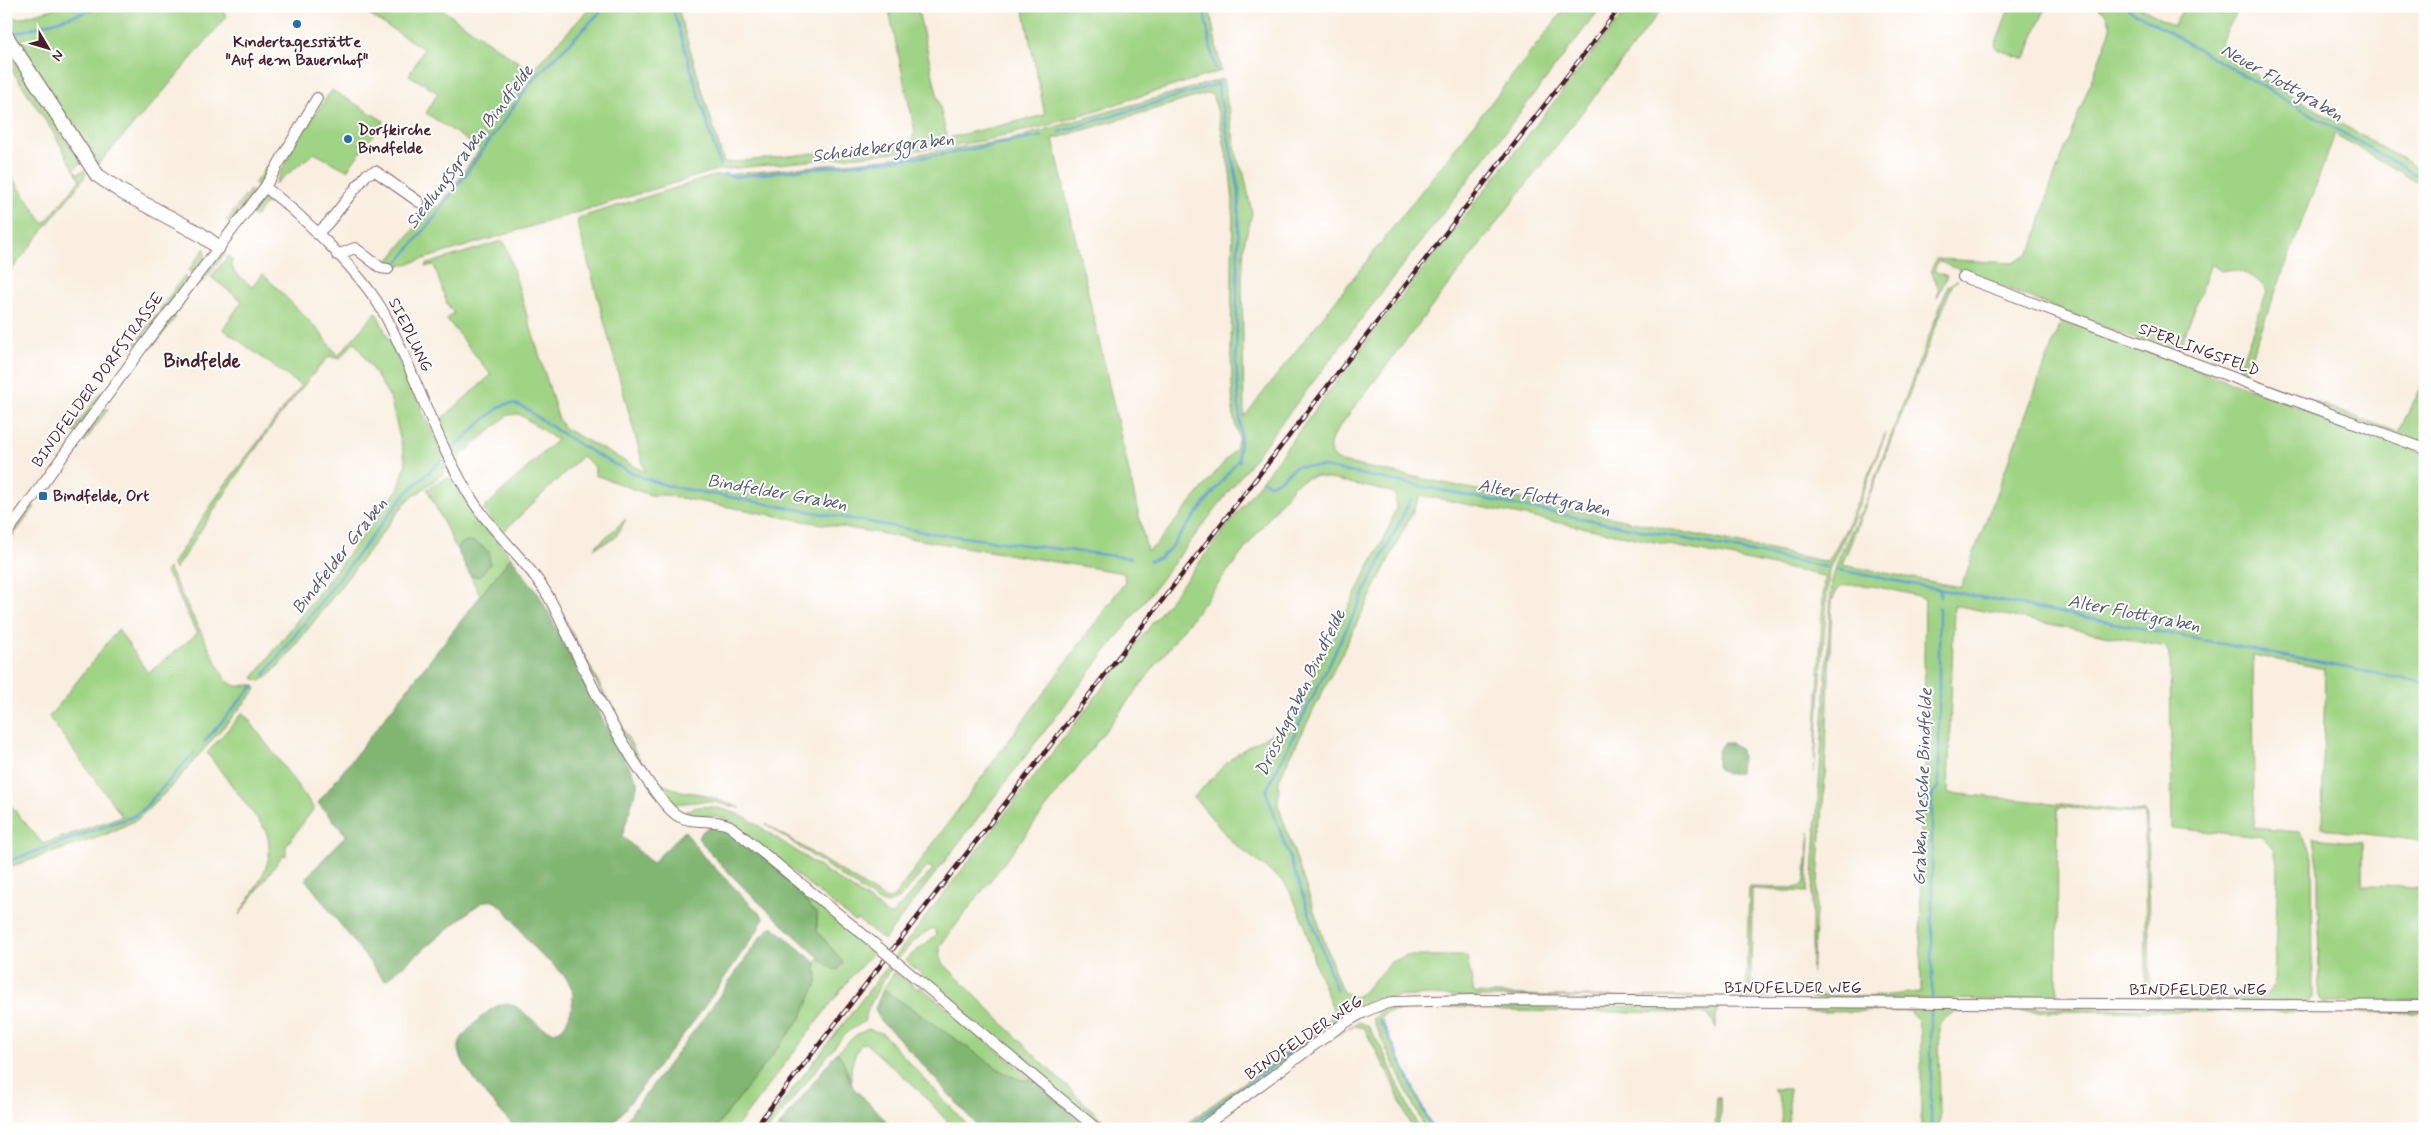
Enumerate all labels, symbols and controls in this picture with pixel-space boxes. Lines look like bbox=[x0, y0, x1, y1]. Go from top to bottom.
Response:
marker: Kindertagesstätte "Auf dem Bauernhof" bbox=[291, 18, 303, 30]
north arrow bbox=[22, 22, 72, 72]
place label: Kindertagesstätte "Auf dem Bauernhof" bbox=[226, 32, 368, 71]
water label: Neuer Flottgraben bbox=[2217, 38, 2347, 128]
text: N bbox=[47, 46, 67, 65]
water label: Siedlungsgraben Bindfelde bbox=[400, 60, 542, 235]
place label: Dorfkirche Bindfelde bbox=[358, 120, 431, 159]
water label: Scheideberggraben bbox=[811, 127, 956, 171]
marker: Dorfkirche Bindfelde bbox=[342, 133, 354, 145]
street label: BINDFELDER DORFSTRASSE bbox=[27, 288, 169, 472]
street label: SIEDLUNG bbox=[383, 295, 437, 376]
street label: SPERLINGSFELD bbox=[2135, 318, 2263, 382]
district label: Bindfelde bbox=[163, 349, 241, 374]
water label: Bindfelder Graben bbox=[705, 469, 849, 517]
water label: Alter Flottgraben bbox=[1476, 473, 1612, 523]
place label: Bindfelde, Ort bbox=[53, 486, 149, 507]
marker: Bindfelde, Ort bbox=[37, 490, 49, 502]
water label: Bindfelder Graben bbox=[287, 493, 393, 619]
water label: Alter Flottgraben bbox=[2066, 589, 2202, 639]
water label: Dröschgraben Bindfelde bbox=[1250, 605, 1352, 781]
water label: Graben Mesche Bindfelde bbox=[1908, 687, 1938, 886]
street label: BINDFELDER WEG bbox=[1724, 978, 1862, 999]
street label: BINDFELDER WEG bbox=[2129, 980, 2267, 1001]
street label: BINDFELDER WEG bbox=[1241, 991, 1367, 1085]

